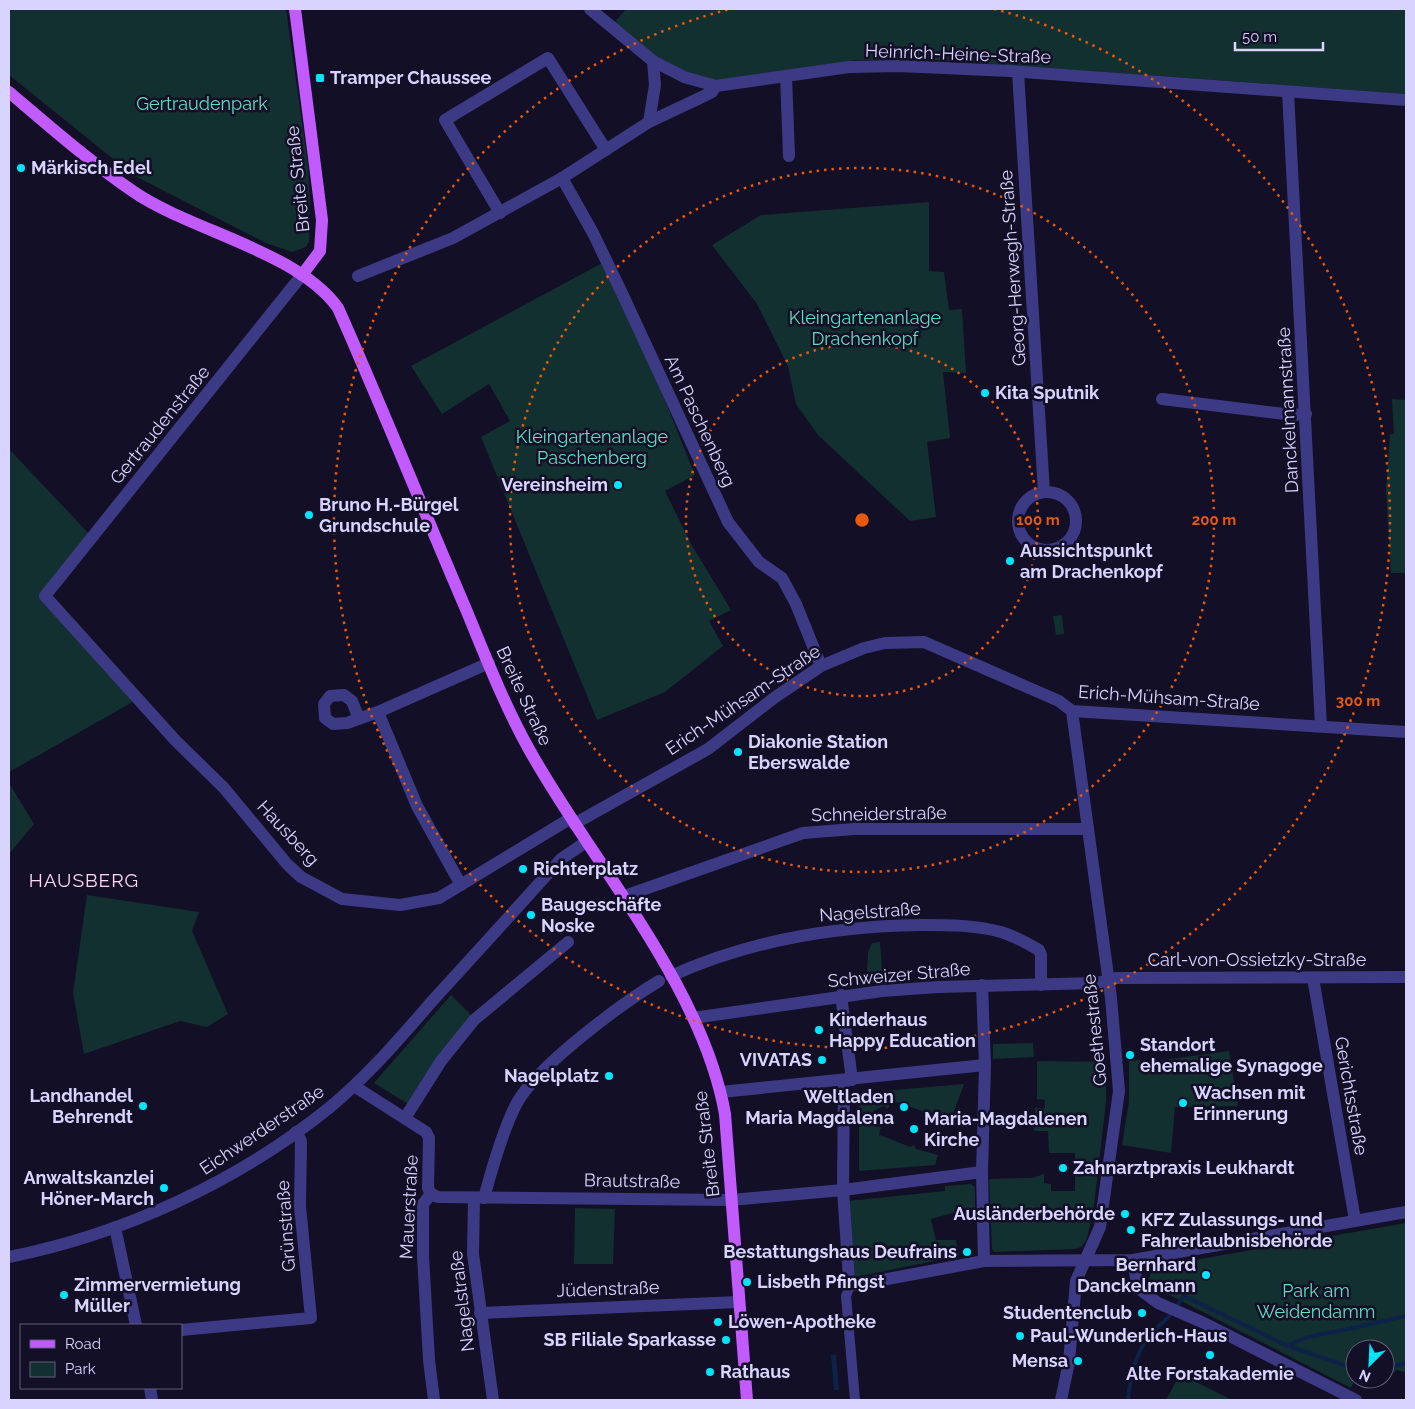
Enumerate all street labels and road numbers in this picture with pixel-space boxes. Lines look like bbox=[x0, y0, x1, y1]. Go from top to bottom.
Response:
street label: Heinrich-Heine-Straße bbox=[865, 40, 1052, 67]
street label: Breite Straße bbox=[281, 124, 314, 233]
street label: Georg-Herwegh-Straße bbox=[995, 169, 1030, 367]
street label: Danckelmannstraße bbox=[1273, 326, 1302, 494]
street label: Am Paschenberg bbox=[661, 351, 740, 490]
street label: Gertraudenstraße bbox=[105, 361, 214, 488]
street label: Erich-Mühsam-Straße bbox=[661, 640, 824, 759]
street label: Breite Straße bbox=[492, 643, 557, 749]
street label: Erich-Mühsam-Straße bbox=[1077, 681, 1261, 714]
street label: Hausberg bbox=[253, 796, 324, 870]
street label: Schneiderstraße bbox=[811, 802, 947, 825]
street label: Nagelstraße bbox=[819, 897, 922, 926]
street label: Carl-von-Ossietzky-Straße bbox=[1148, 949, 1367, 970]
street label: Schweizer Straße bbox=[827, 958, 972, 991]
street label: Goethestraße bbox=[1078, 973, 1111, 1087]
street label: Gerichtsstraße bbox=[1331, 1035, 1372, 1157]
street label: Eichwerderstraße bbox=[196, 1080, 328, 1179]
street label: Breite Straße bbox=[690, 1089, 723, 1198]
street label: Mauerstraße bbox=[395, 1154, 422, 1260]
street label: Brautstraße bbox=[584, 1169, 681, 1192]
street label: Grünstraße bbox=[272, 1179, 299, 1273]
street label: Nagelstraße bbox=[445, 1249, 478, 1353]
street label: Jüdenstraße bbox=[556, 1276, 660, 1301]

